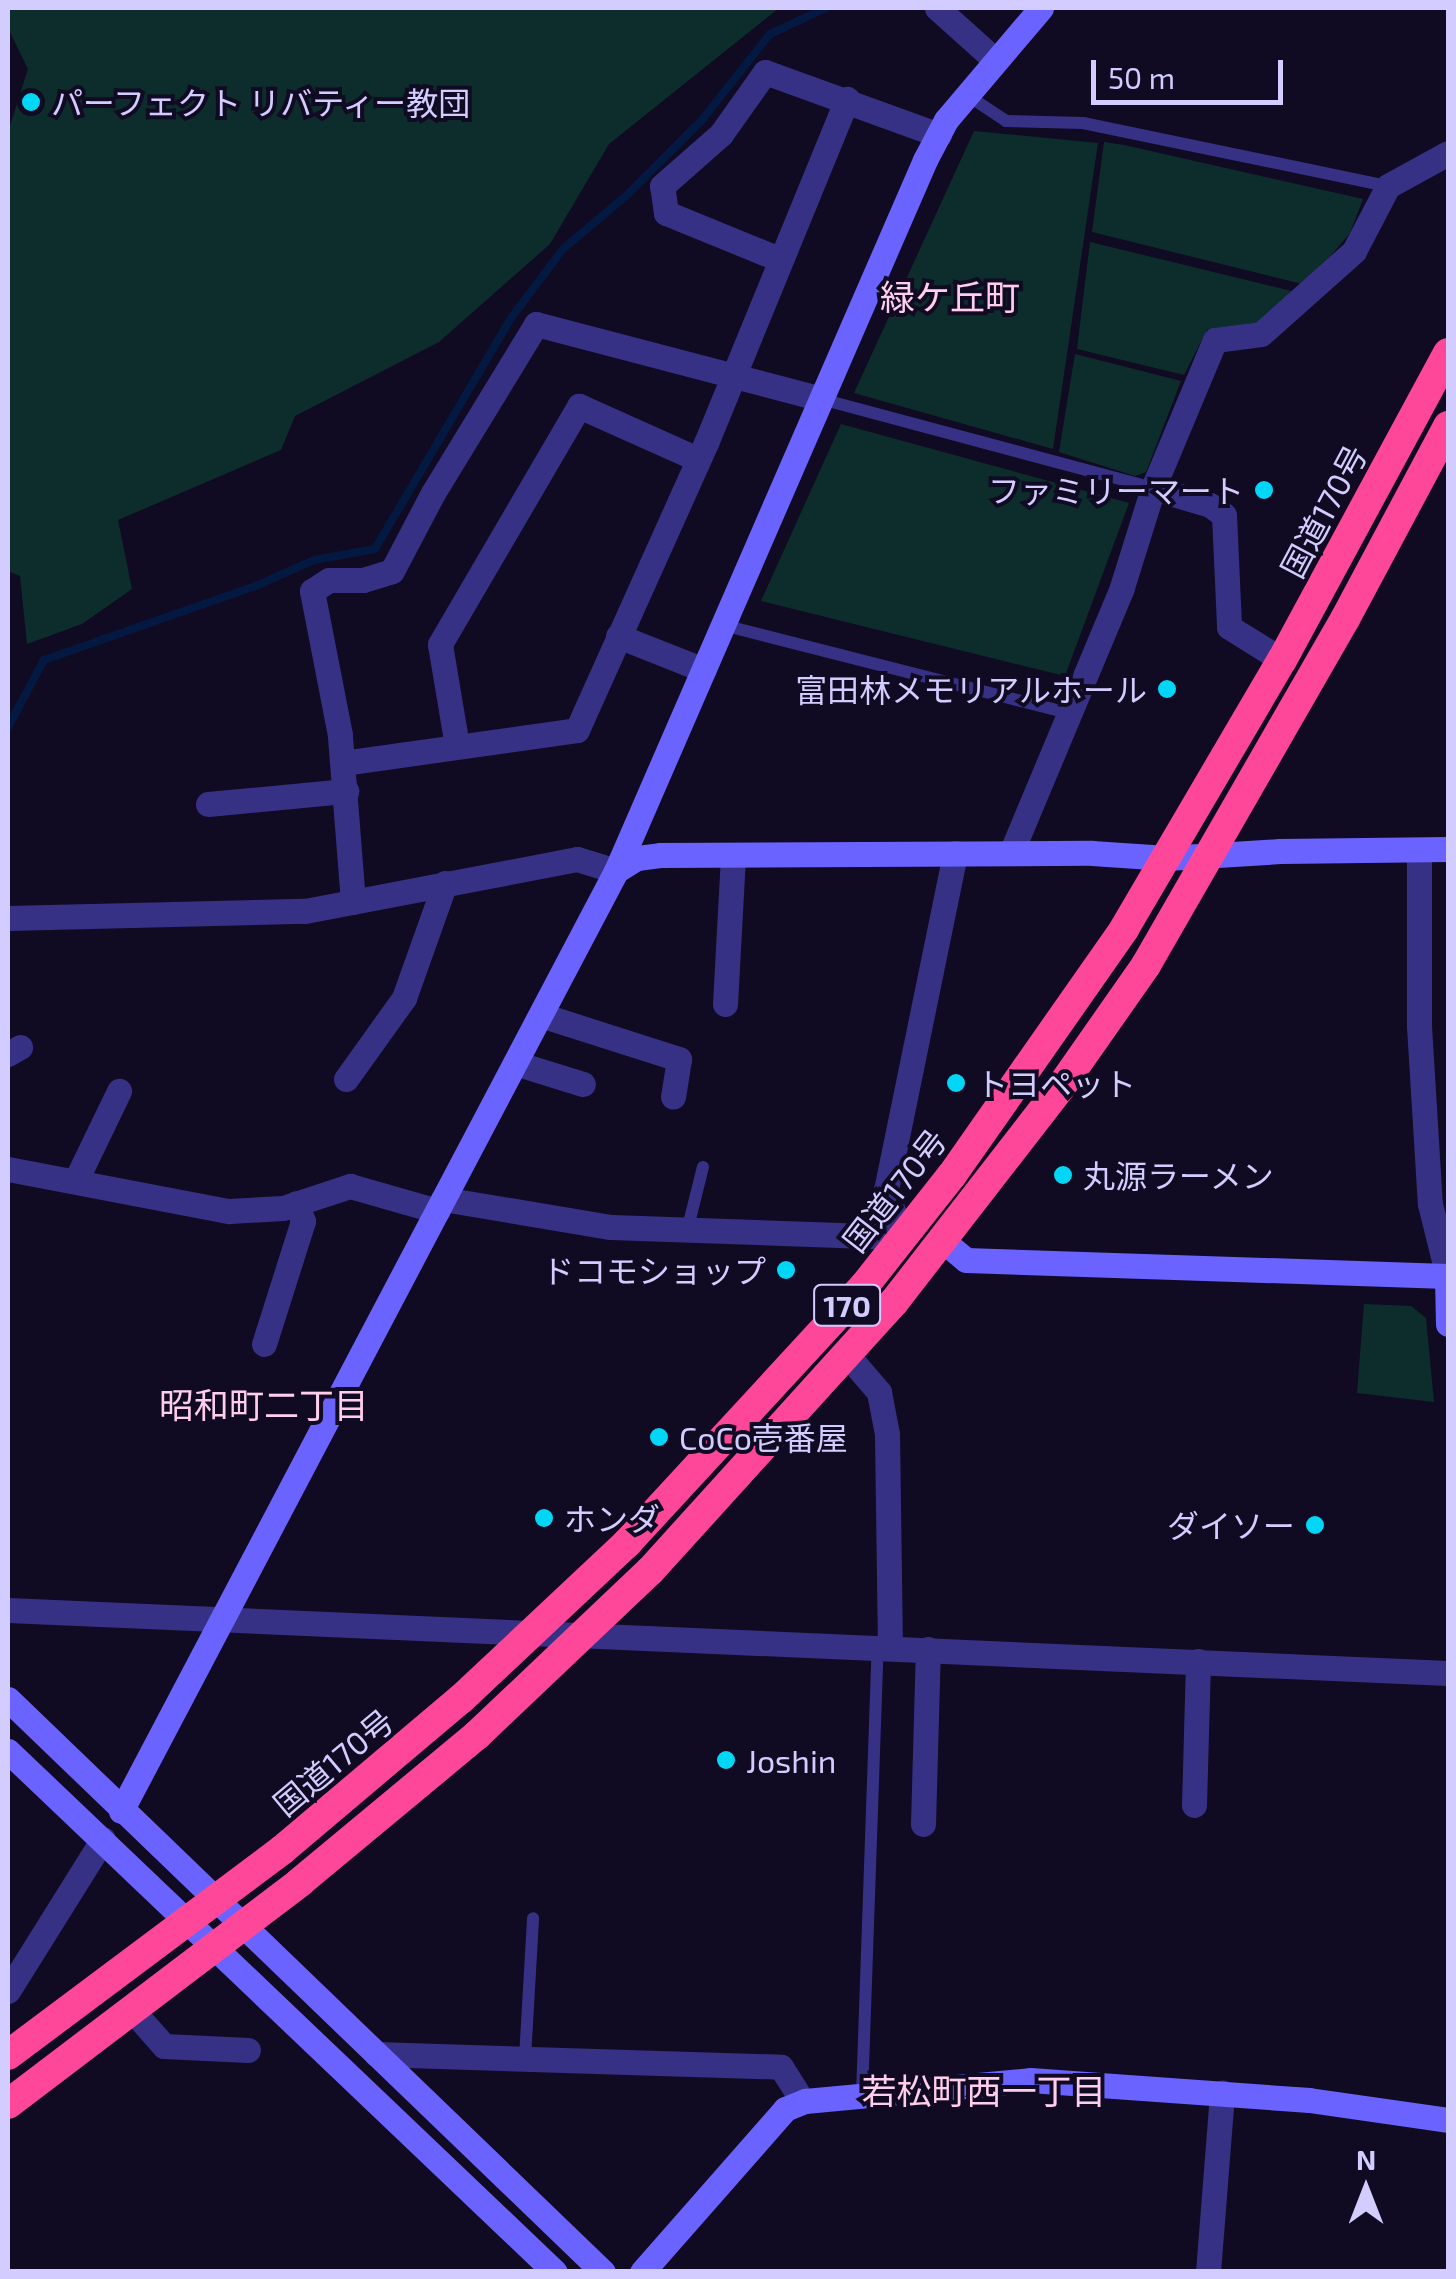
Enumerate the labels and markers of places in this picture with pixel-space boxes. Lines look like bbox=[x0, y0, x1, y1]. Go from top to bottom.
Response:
place label: パーフェクト リバティー教団 bbox=[51, 83, 474, 121]
marker: パーフェクト リバティー教団 bbox=[20, 91, 42, 113]
place label: ファミリーマート bbox=[988, 471, 1244, 509]
marker: ファミリーマート bbox=[1253, 479, 1275, 501]
place label: 富田林メモリアルホール bbox=[795, 670, 1147, 708]
marker: 富田林メモリアルホール bbox=[1156, 678, 1178, 700]
place label: トヨペット bbox=[976, 1064, 1136, 1102]
marker: トヨペット bbox=[945, 1072, 967, 1094]
place label: 丸源ラーメン bbox=[1083, 1156, 1275, 1194]
marker: 丸源ラーメン bbox=[1052, 1164, 1074, 1186]
place label: ドコモショップ bbox=[542, 1251, 766, 1289]
marker: ドコモショップ bbox=[775, 1259, 797, 1281]
place label: CoCo壱番屋 bbox=[679, 1418, 848, 1456]
marker: CoCo壱番屋 bbox=[648, 1426, 670, 1448]
place label: ホンダ bbox=[564, 1499, 660, 1537]
place label: ダイソー bbox=[1167, 1506, 1295, 1544]
marker: ホンダ bbox=[533, 1507, 555, 1529]
marker: ダイソー bbox=[1304, 1514, 1326, 1536]
place label: Joshin bbox=[746, 1741, 836, 1779]
marker: Joshin bbox=[715, 1749, 737, 1771]

